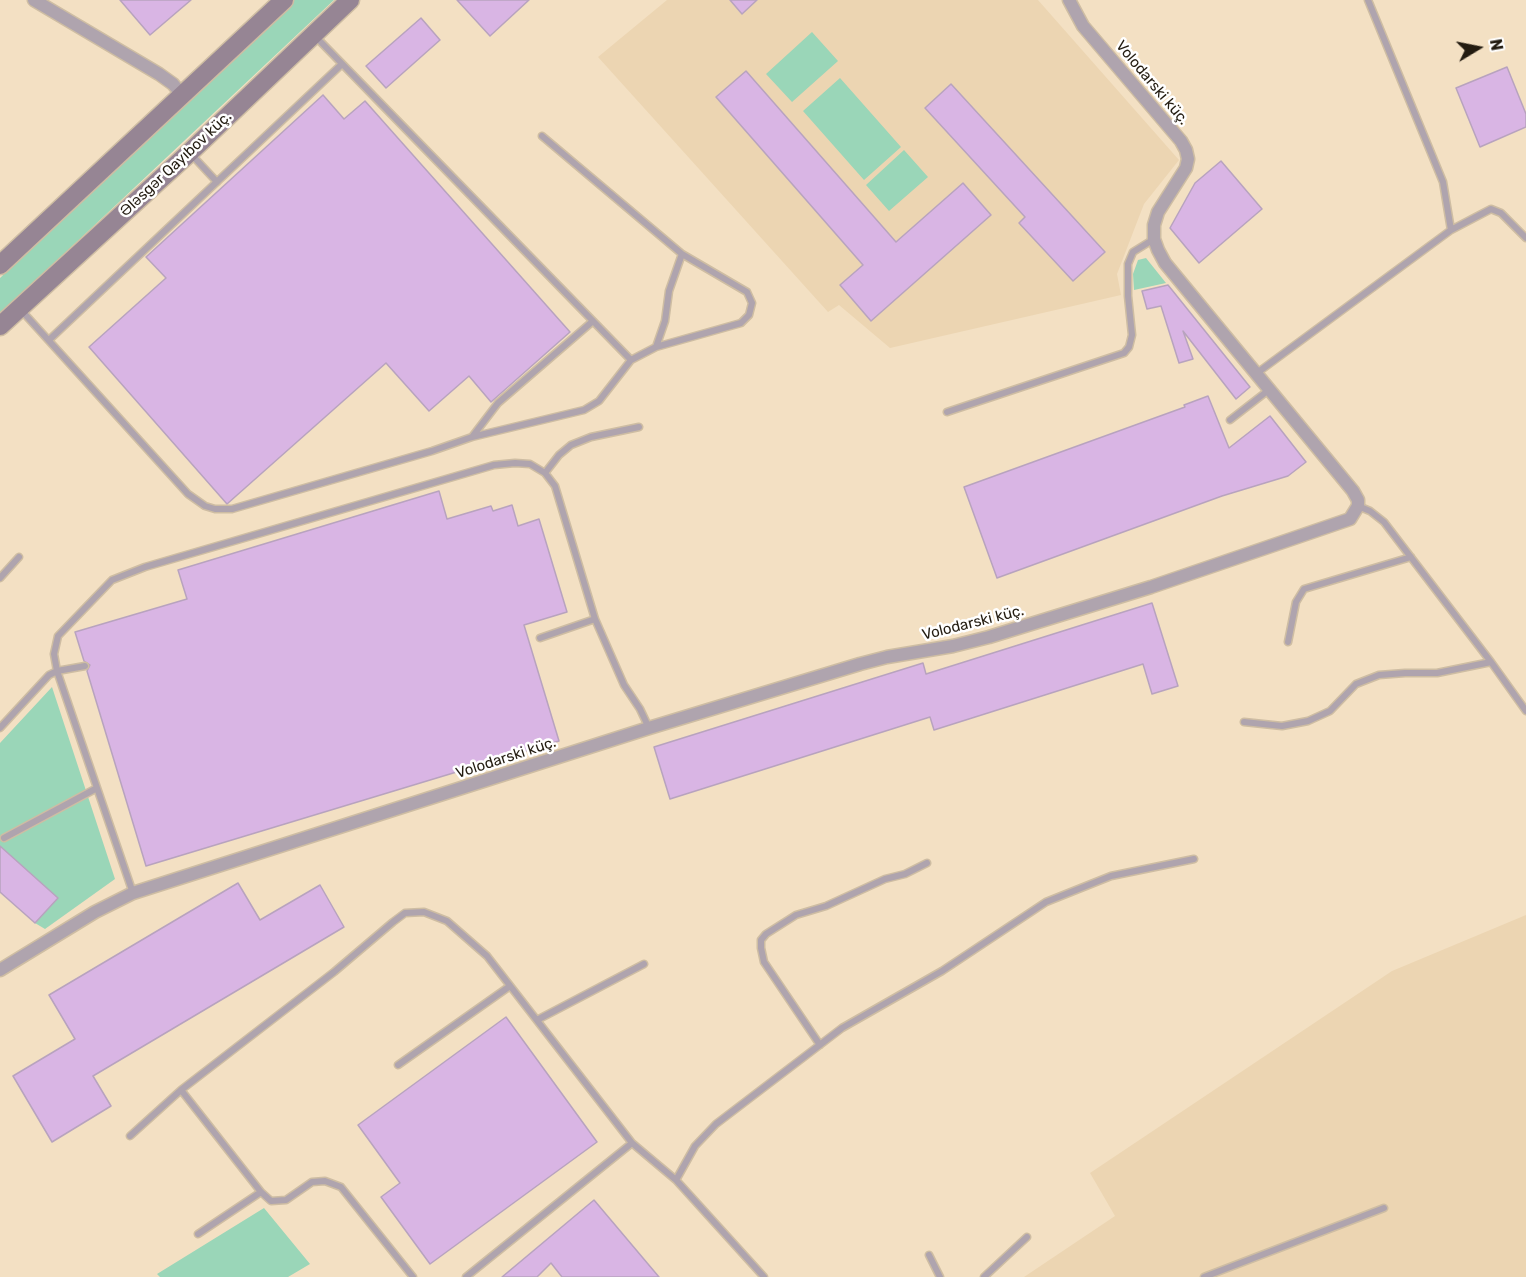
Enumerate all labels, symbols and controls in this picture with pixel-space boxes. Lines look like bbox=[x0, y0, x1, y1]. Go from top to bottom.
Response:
north arrow bbox=[1448, 18, 1508, 78]
street label: Volodarski küç. bbox=[1112, 37, 1192, 129]
text: N bbox=[1486, 37, 1507, 52]
street label: Ələsgər Qayıbov küç. bbox=[117, 108, 235, 220]
street label: Volodarski küç. bbox=[920, 602, 1026, 644]
street label: Volodarski küç. bbox=[454, 733, 558, 783]

